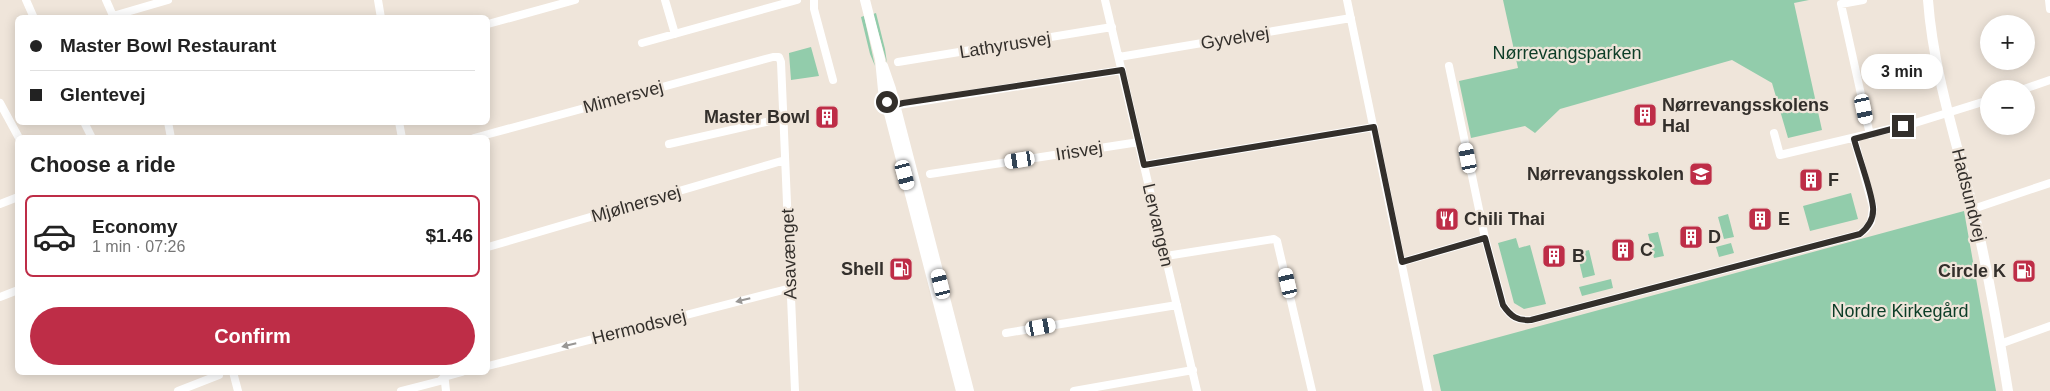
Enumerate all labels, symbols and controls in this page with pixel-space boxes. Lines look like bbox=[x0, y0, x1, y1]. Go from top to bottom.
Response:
map controls bbox=[1980, 15, 2035, 135]
button: + bbox=[1980, 15, 2035, 70]
street label: Gyvelvej bbox=[1199, 23, 1271, 53]
street label: Lathyrusvej bbox=[958, 28, 1052, 62]
text: Master Bowl Restaurant bbox=[60, 35, 276, 56]
park label: Nørrevangsparken bbox=[1492, 43, 1642, 63]
callout: 3 min bbox=[1862, 54, 1944, 88]
text: 3 min bbox=[1881, 63, 1923, 80]
street label: Mimersvej bbox=[581, 77, 665, 117]
button: − bbox=[1980, 80, 2035, 135]
text: Glentevej bbox=[60, 84, 146, 105]
route start bbox=[876, 91, 898, 113]
car bbox=[1853, 93, 1874, 125]
place label: Nørrevangsskolens Hal bbox=[1662, 95, 1829, 136]
building icon: Nørrevangsskolens Hal bbox=[1632, 102, 1658, 128]
building icon: Master Bowl bbox=[814, 104, 840, 130]
place label: Master Bowl bbox=[704, 107, 810, 127]
route end bbox=[1892, 115, 1914, 137]
street label: Irisvej bbox=[1054, 137, 1104, 165]
car bbox=[1457, 142, 1478, 174]
street label: Hadsundvej bbox=[1948, 146, 1990, 244]
car bbox=[1004, 150, 1035, 170]
text: Choose a ride bbox=[30, 152, 175, 177]
car bbox=[893, 159, 916, 191]
school or university icon: Nørrevangsskolen bbox=[1688, 161, 1714, 187]
place label: Nørrevangsskolen bbox=[1527, 164, 1684, 184]
building icon: F bbox=[1798, 167, 1824, 193]
place label: F bbox=[1828, 170, 1839, 190]
street label: Lervangen bbox=[1139, 181, 1177, 269]
street label: Mjølnersvej bbox=[589, 182, 683, 226]
restaurant icon: Chili Thai bbox=[1434, 206, 1460, 232]
building icon: E bbox=[1747, 206, 1773, 232]
street label: Asavænget bbox=[777, 208, 801, 300]
place label: Chili Thai bbox=[1464, 209, 1545, 229]
place label: E bbox=[1778, 209, 1790, 229]
icon: car bbox=[32, 214, 77, 259]
text: Economy bbox=[92, 216, 178, 237]
building icon: D bbox=[1678, 224, 1704, 250]
text: $1.46 bbox=[425, 225, 473, 246]
place label: D bbox=[1708, 227, 1721, 247]
building icon: C bbox=[1610, 237, 1636, 263]
text: 1 min · 07:26 bbox=[92, 238, 185, 255]
place label: C bbox=[1640, 240, 1653, 260]
building icon: B bbox=[1541, 243, 1567, 269]
place label: B bbox=[1572, 246, 1585, 266]
fuel station icon: Shell bbox=[888, 256, 914, 282]
fuel station icon: Circle K bbox=[2011, 258, 2037, 284]
place label: Shell bbox=[841, 259, 884, 279]
place label: Circle K bbox=[1938, 261, 2006, 281]
car bbox=[1277, 267, 1298, 299]
car bbox=[930, 268, 951, 300]
one-way arrow bbox=[736, 297, 751, 305]
park label: Nordre Kirkegård bbox=[1831, 301, 1969, 321]
street label: Hermodsvej bbox=[590, 306, 688, 348]
button: Confirm bbox=[30, 307, 475, 365]
car bbox=[1024, 317, 1057, 337]
one-way arrow bbox=[561, 341, 577, 349]

